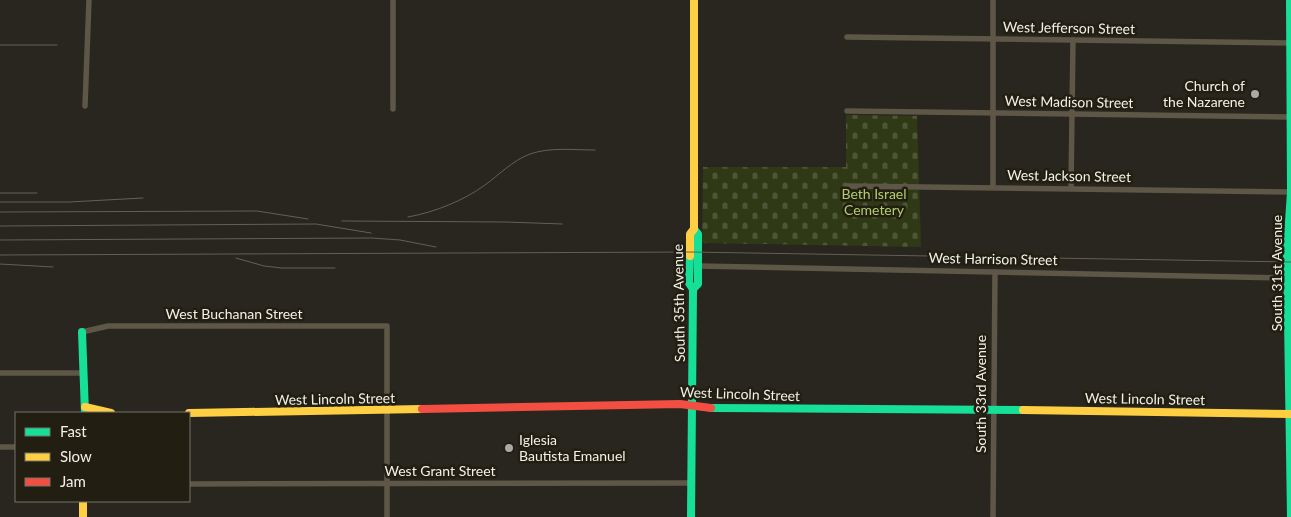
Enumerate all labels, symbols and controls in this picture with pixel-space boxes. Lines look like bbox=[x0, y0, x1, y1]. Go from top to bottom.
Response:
street label: West Jefferson Street bbox=[1003, 18, 1135, 37]
place label: Church of the Nazarene bbox=[1163, 77, 1245, 110]
marker: Church of the Nazarene bbox=[1249, 88, 1261, 100]
street label: West Madison Street bbox=[1004, 92, 1134, 111]
street label: West Jackson Street bbox=[1007, 166, 1131, 185]
park label: Beth Israel Cemetery bbox=[841, 185, 907, 218]
street label: South 31st Avenue bbox=[1268, 215, 1285, 331]
street label: South 35th Avenue bbox=[669, 244, 688, 362]
street label: West Harrison Street bbox=[928, 249, 1058, 268]
street label: West Buchanan Street bbox=[166, 305, 302, 322]
street label: South 33rd Avenue bbox=[972, 335, 989, 453]
street label: West Lincoln Street bbox=[680, 383, 800, 404]
street label: West Lincoln Street bbox=[275, 389, 395, 408]
street label: West Lincoln Street bbox=[1085, 389, 1205, 408]
legend bbox=[15, 412, 190, 502]
text: Fast bbox=[60, 422, 87, 440]
place label: Iglesia Bautista Emanuel bbox=[519, 431, 626, 464]
marker: Iglesia Bautista Emanuel bbox=[503, 442, 515, 454]
text: Slow bbox=[60, 447, 92, 465]
street label: West Grant Street bbox=[385, 462, 496, 479]
text: Jam bbox=[60, 472, 86, 490]

